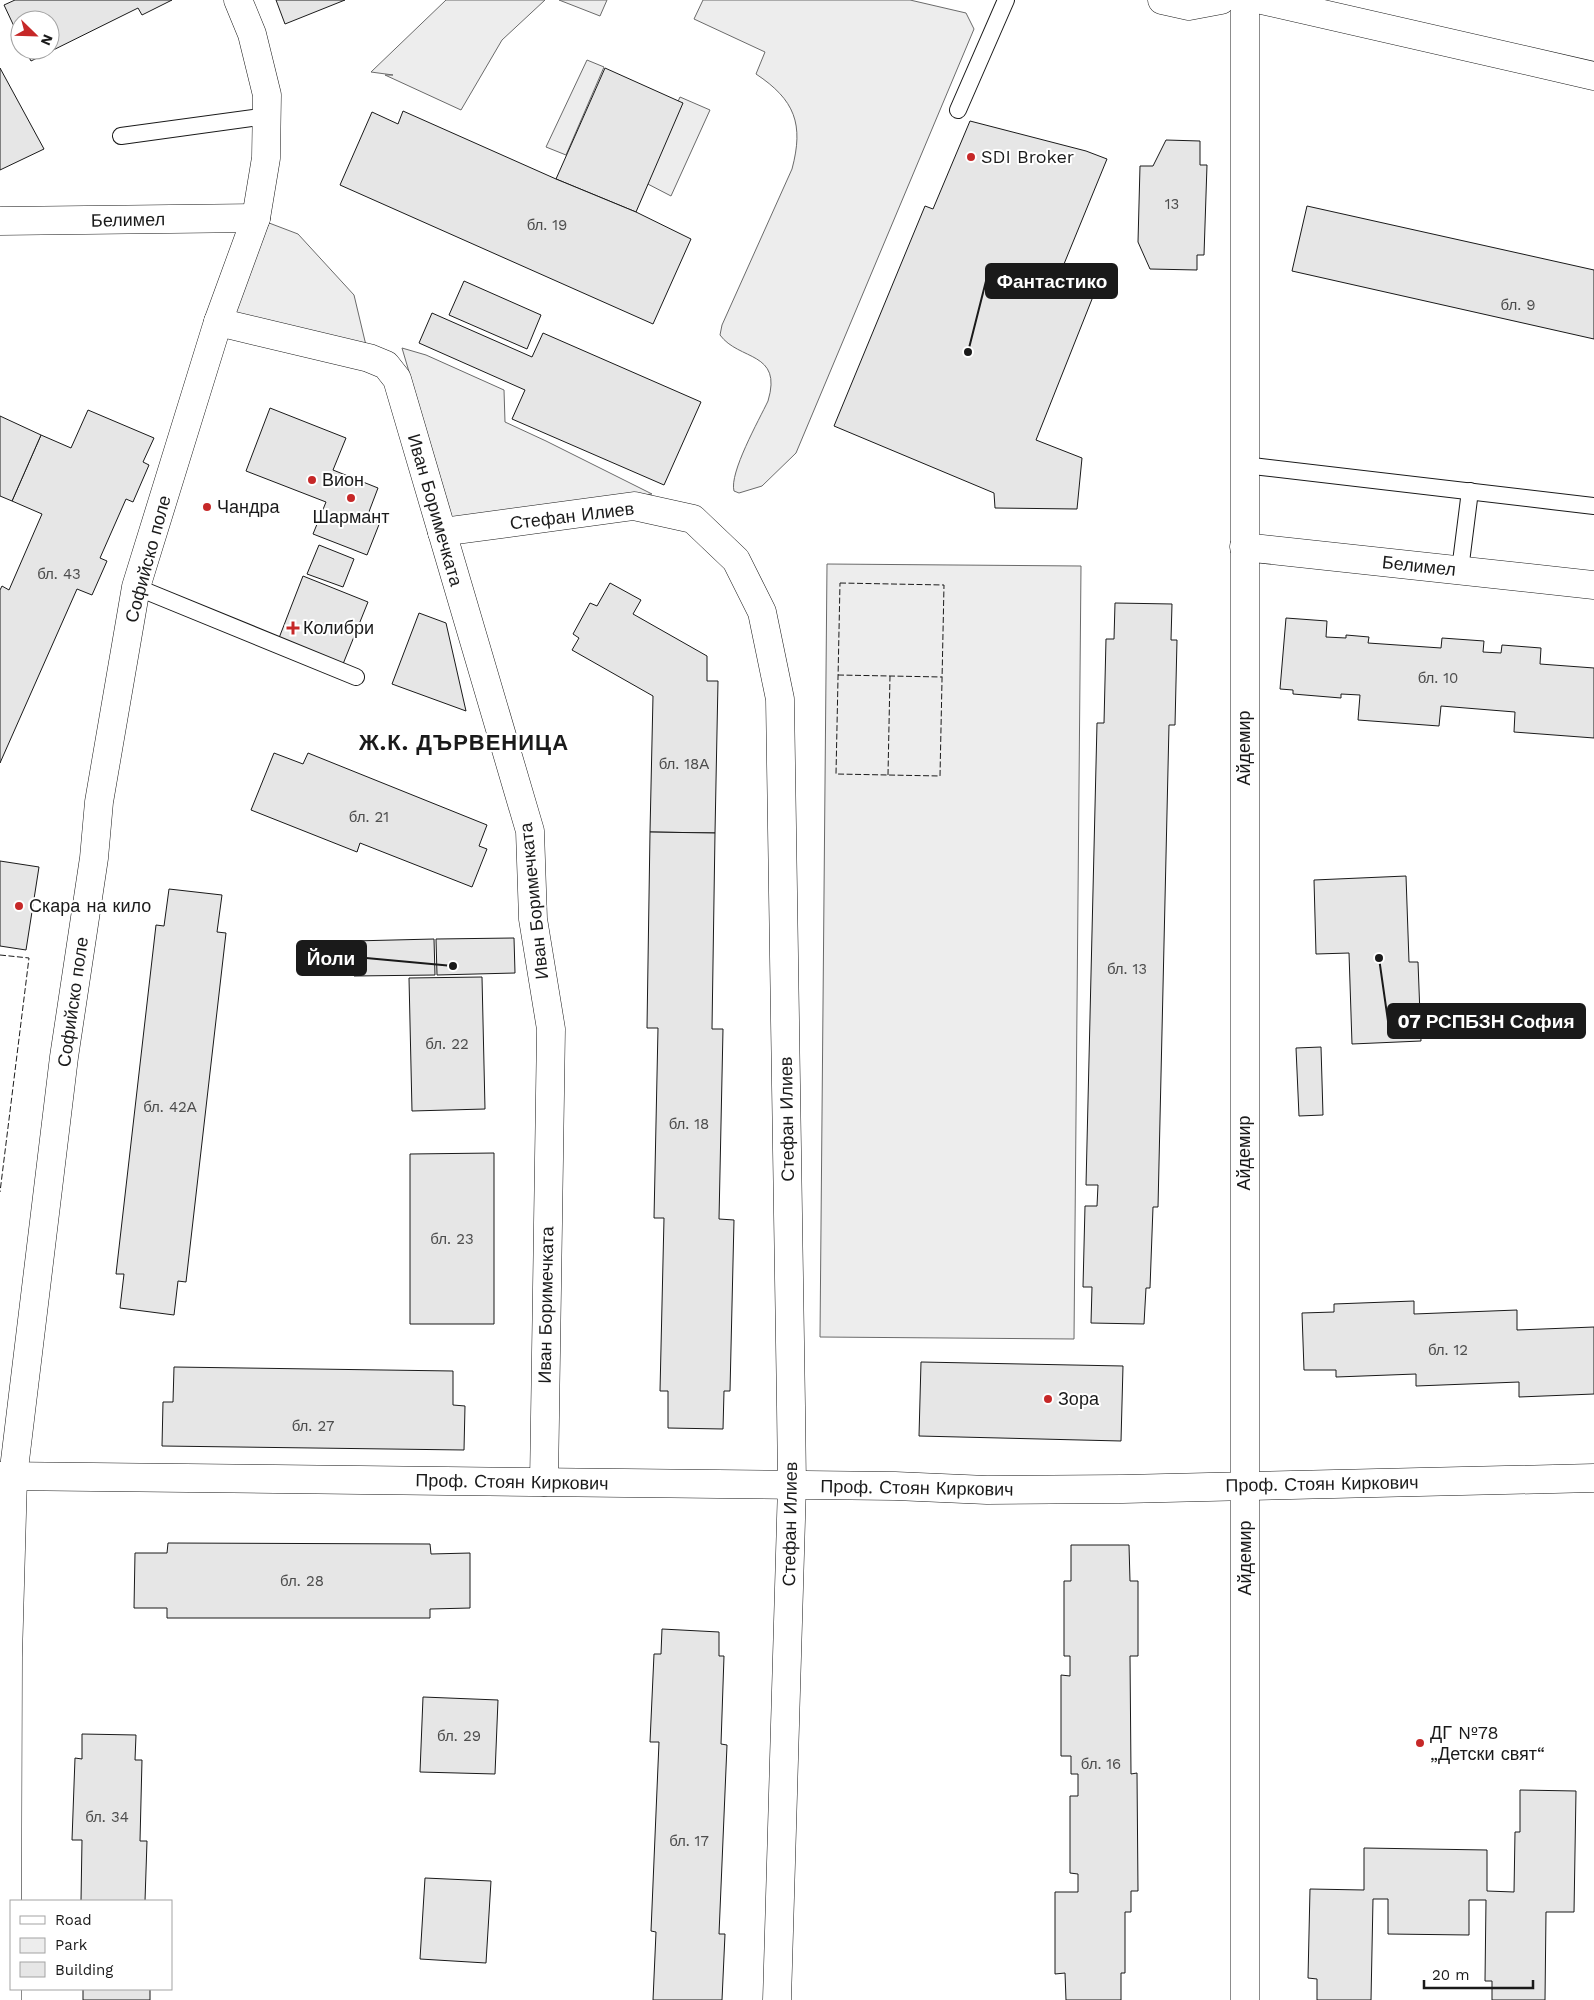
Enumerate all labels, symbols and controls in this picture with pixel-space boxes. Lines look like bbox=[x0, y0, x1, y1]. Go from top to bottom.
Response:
north arrow bbox=[10, 10, 60, 60]
text: N bbox=[38, 32, 56, 48]
place label: SDI Broker bbox=[981, 146, 1074, 167]
marker: SDI Broker bbox=[965, 151, 977, 163]
house number: 13 bbox=[1165, 195, 1179, 213]
street label: Белимел bbox=[91, 208, 165, 231]
house number: бл. 19 bbox=[527, 216, 567, 234]
callout: Фантастико bbox=[986, 264, 1117, 298]
text: Фантастико bbox=[997, 270, 1107, 293]
house number: бл. 9 bbox=[1500, 296, 1536, 314]
street label: Иван Боримечката bbox=[404, 431, 468, 589]
place label: Вион bbox=[322, 469, 364, 490]
marker: Вион bbox=[306, 474, 318, 486]
marker: Шармант bbox=[345, 492, 357, 504]
street label: Софийско поле bbox=[120, 493, 175, 625]
place label: Чандра bbox=[217, 496, 280, 517]
street label: Стефан Илиев bbox=[509, 497, 635, 534]
marker: Чандра bbox=[201, 501, 213, 513]
place label: Шармант bbox=[312, 506, 390, 527]
street label: Белимел bbox=[1381, 551, 1457, 580]
house number: бл. 43 bbox=[37, 565, 81, 583]
place label: Колибри bbox=[303, 617, 374, 638]
marker: Колибри bbox=[287, 622, 299, 634]
house number: бл. 10 bbox=[1418, 669, 1458, 687]
street label: Айдемир bbox=[1233, 710, 1254, 786]
district label: Ж.К. ДЪРВЕНИЦА bbox=[358, 730, 569, 755]
house number: бл. 18А bbox=[659, 755, 709, 773]
house number: бл. 21 bbox=[349, 808, 389, 826]
street label: Иван Боримечката bbox=[515, 821, 552, 980]
place label: Скара на кило bbox=[29, 895, 151, 916]
marker: Скара на кило bbox=[13, 900, 25, 912]
street label: Софийско поле bbox=[53, 936, 92, 1068]
callout: Йоли bbox=[297, 941, 366, 975]
text: Йоли bbox=[307, 947, 355, 970]
house number: бл. 13 bbox=[1107, 960, 1147, 978]
callout: 07 РСПБЗН София bbox=[1388, 1004, 1585, 1038]
text: 07 РСПБЗН София bbox=[1397, 1010, 1575, 1033]
house number: бл. 22 bbox=[425, 1035, 469, 1053]
street label: Стефан Илиев bbox=[775, 1056, 798, 1182]
house number: бл. 42А bbox=[143, 1098, 197, 1116]
house number: бл. 18 bbox=[669, 1115, 709, 1133]
street label: Айдемир bbox=[1233, 1115, 1254, 1191]
street label: Иван Боримечката bbox=[534, 1225, 557, 1384]
house number: бл. 23 bbox=[430, 1230, 474, 1248]
house number: бл. 12 bbox=[1428, 1341, 1468, 1359]
place label: Зора bbox=[1058, 1388, 1100, 1409]
marker: Зора bbox=[1042, 1393, 1054, 1405]
house number: бл. 27 bbox=[292, 1417, 334, 1435]
street label: Стефан Илиев bbox=[778, 1461, 801, 1587]
street label: Проф. Стоян Киркович bbox=[415, 1469, 609, 1494]
street label: Проф. Стоян Киркович bbox=[1225, 1471, 1419, 1496]
street label: Проф. Стоян Киркович bbox=[820, 1475, 1014, 1500]
street label: Айдемир bbox=[1234, 1520, 1255, 1596]
house number: бл. 28 bbox=[280, 1572, 324, 1590]
place label: ДГ №78 „Детски свят“ bbox=[1430, 1722, 1545, 1764]
house number: бл. 29 bbox=[437, 1727, 481, 1745]
marker: ДГ №78 „Детски свят“ bbox=[1414, 1737, 1426, 1749]
house number: бл. 16 bbox=[1081, 1755, 1121, 1773]
house number: бл. 34 bbox=[85, 1808, 129, 1826]
house number: бл. 17 bbox=[669, 1832, 709, 1850]
legend bbox=[10, 1900, 172, 1990]
text: Road bbox=[55, 1911, 92, 1929]
text: Park bbox=[55, 1936, 88, 1954]
scale bar bbox=[1424, 1958, 1533, 1990]
text: Building bbox=[55, 1961, 113, 1979]
text: 20 m bbox=[1432, 1966, 1470, 1984]

